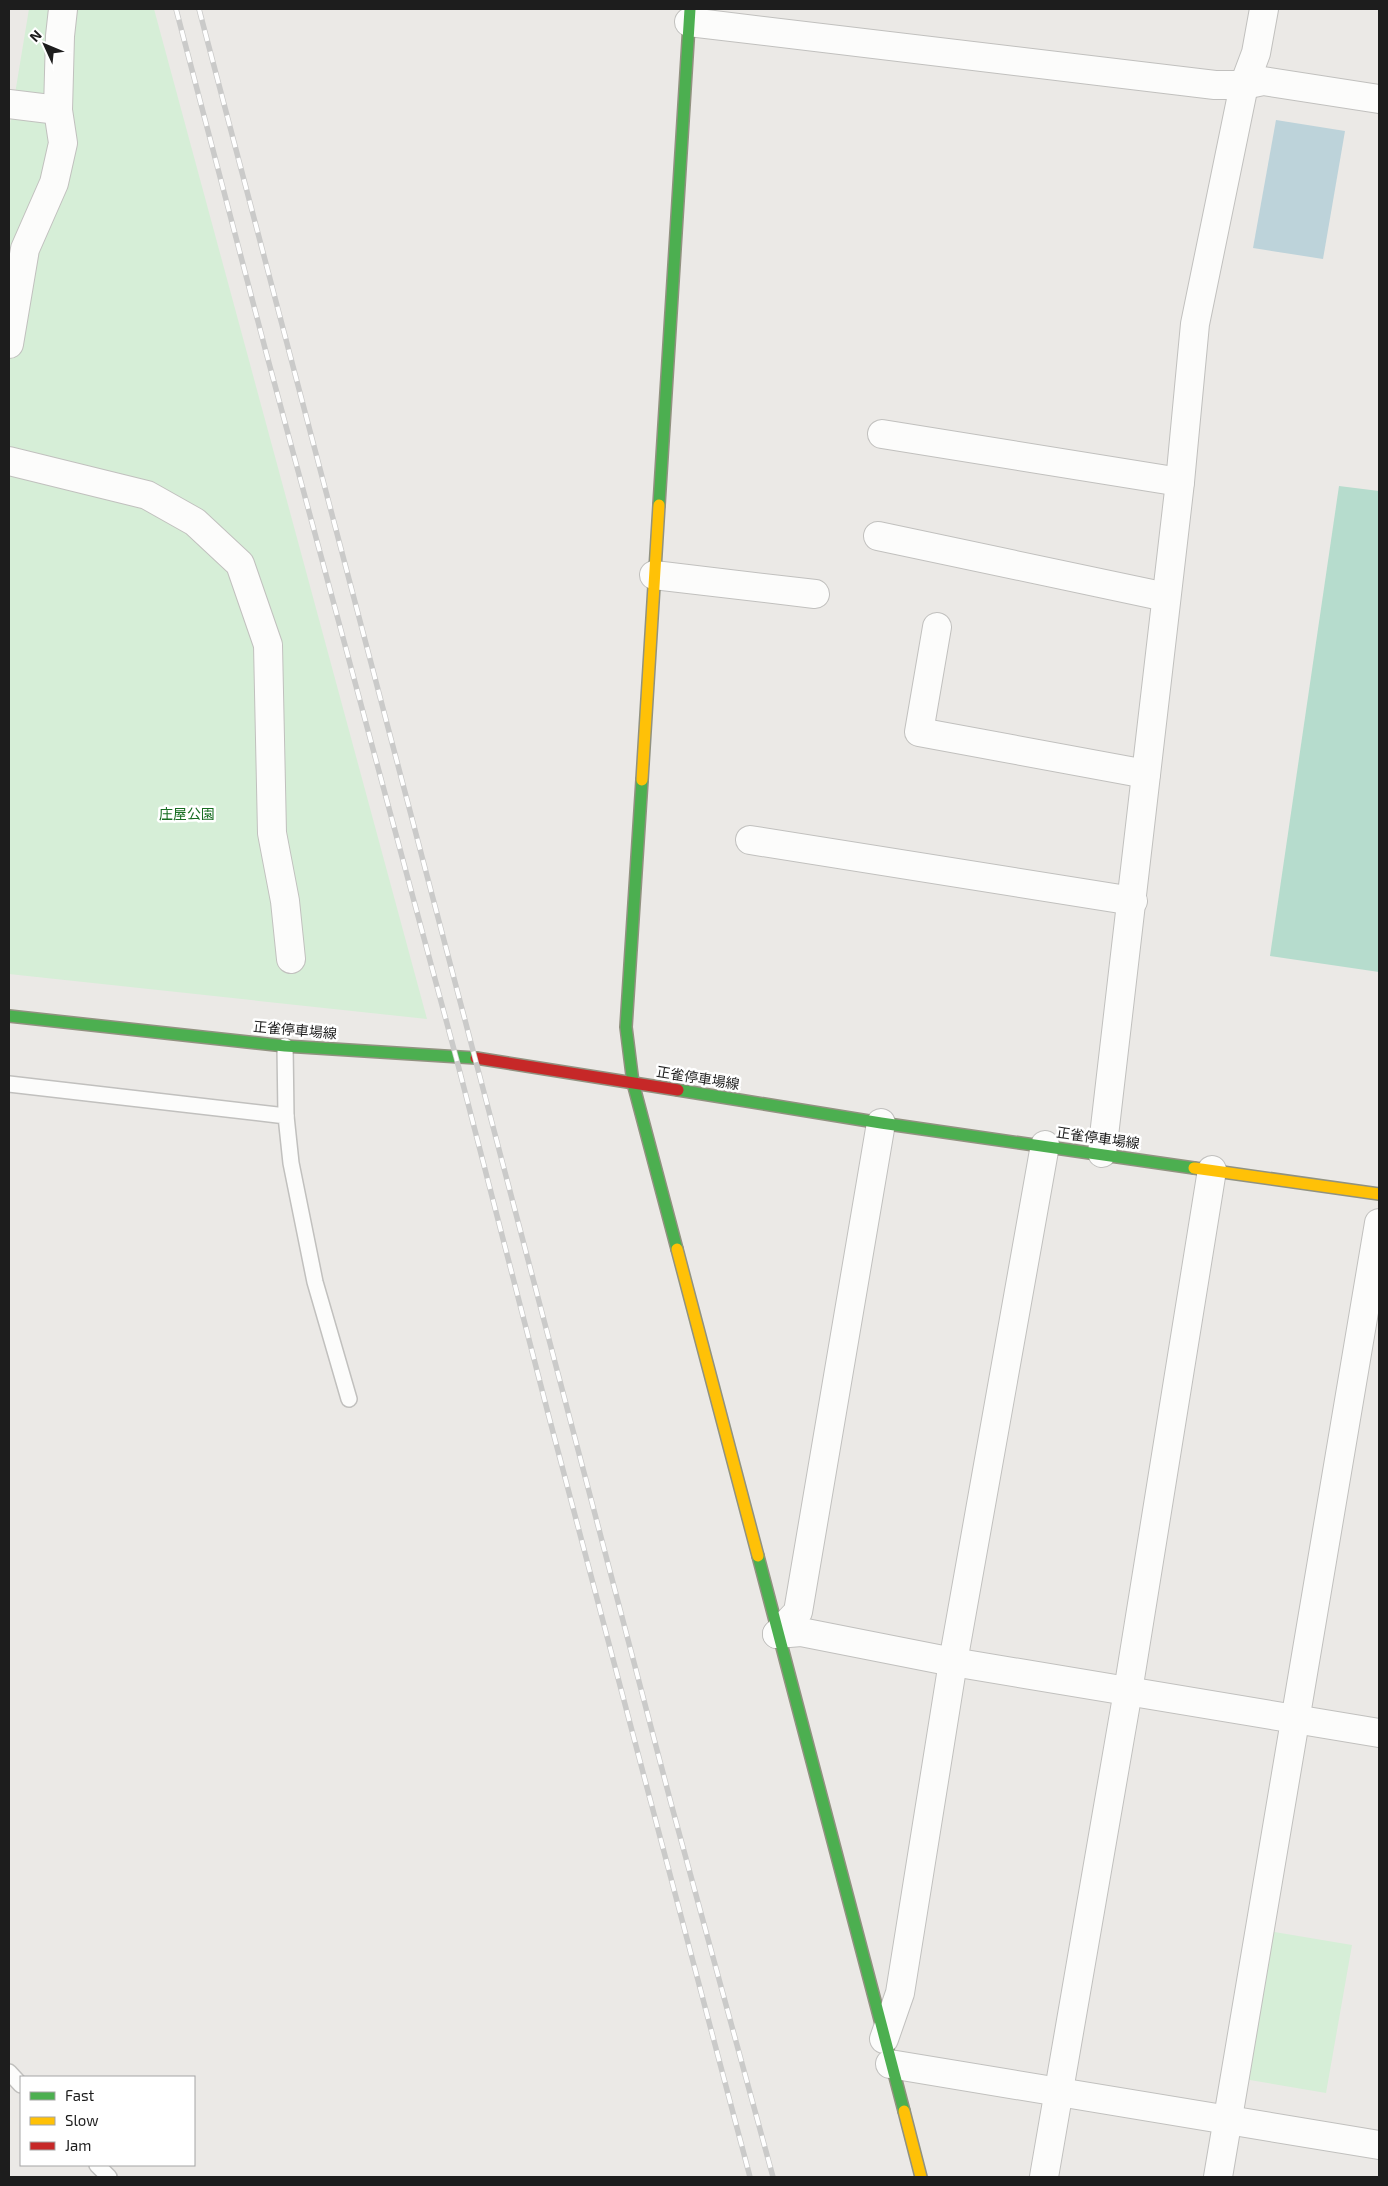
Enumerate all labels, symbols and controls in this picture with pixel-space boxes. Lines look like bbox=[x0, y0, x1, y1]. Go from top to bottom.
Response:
north arrow bbox=[20, 20, 70, 70]
text: N bbox=[26, 26, 45, 45]
park label: 庄屋公園 bbox=[159, 805, 215, 822]
street label: 正雀停車場線 bbox=[252, 1017, 338, 1042]
street label: 正雀停車場線 bbox=[655, 1063, 741, 1092]
street label: 正雀停車場線 bbox=[1055, 1123, 1141, 1152]
legend bbox=[20, 2076, 195, 2166]
text: Fast bbox=[65, 2086, 95, 2104]
text: Slow bbox=[65, 2111, 99, 2129]
text: Jam bbox=[65, 2136, 91, 2154]

